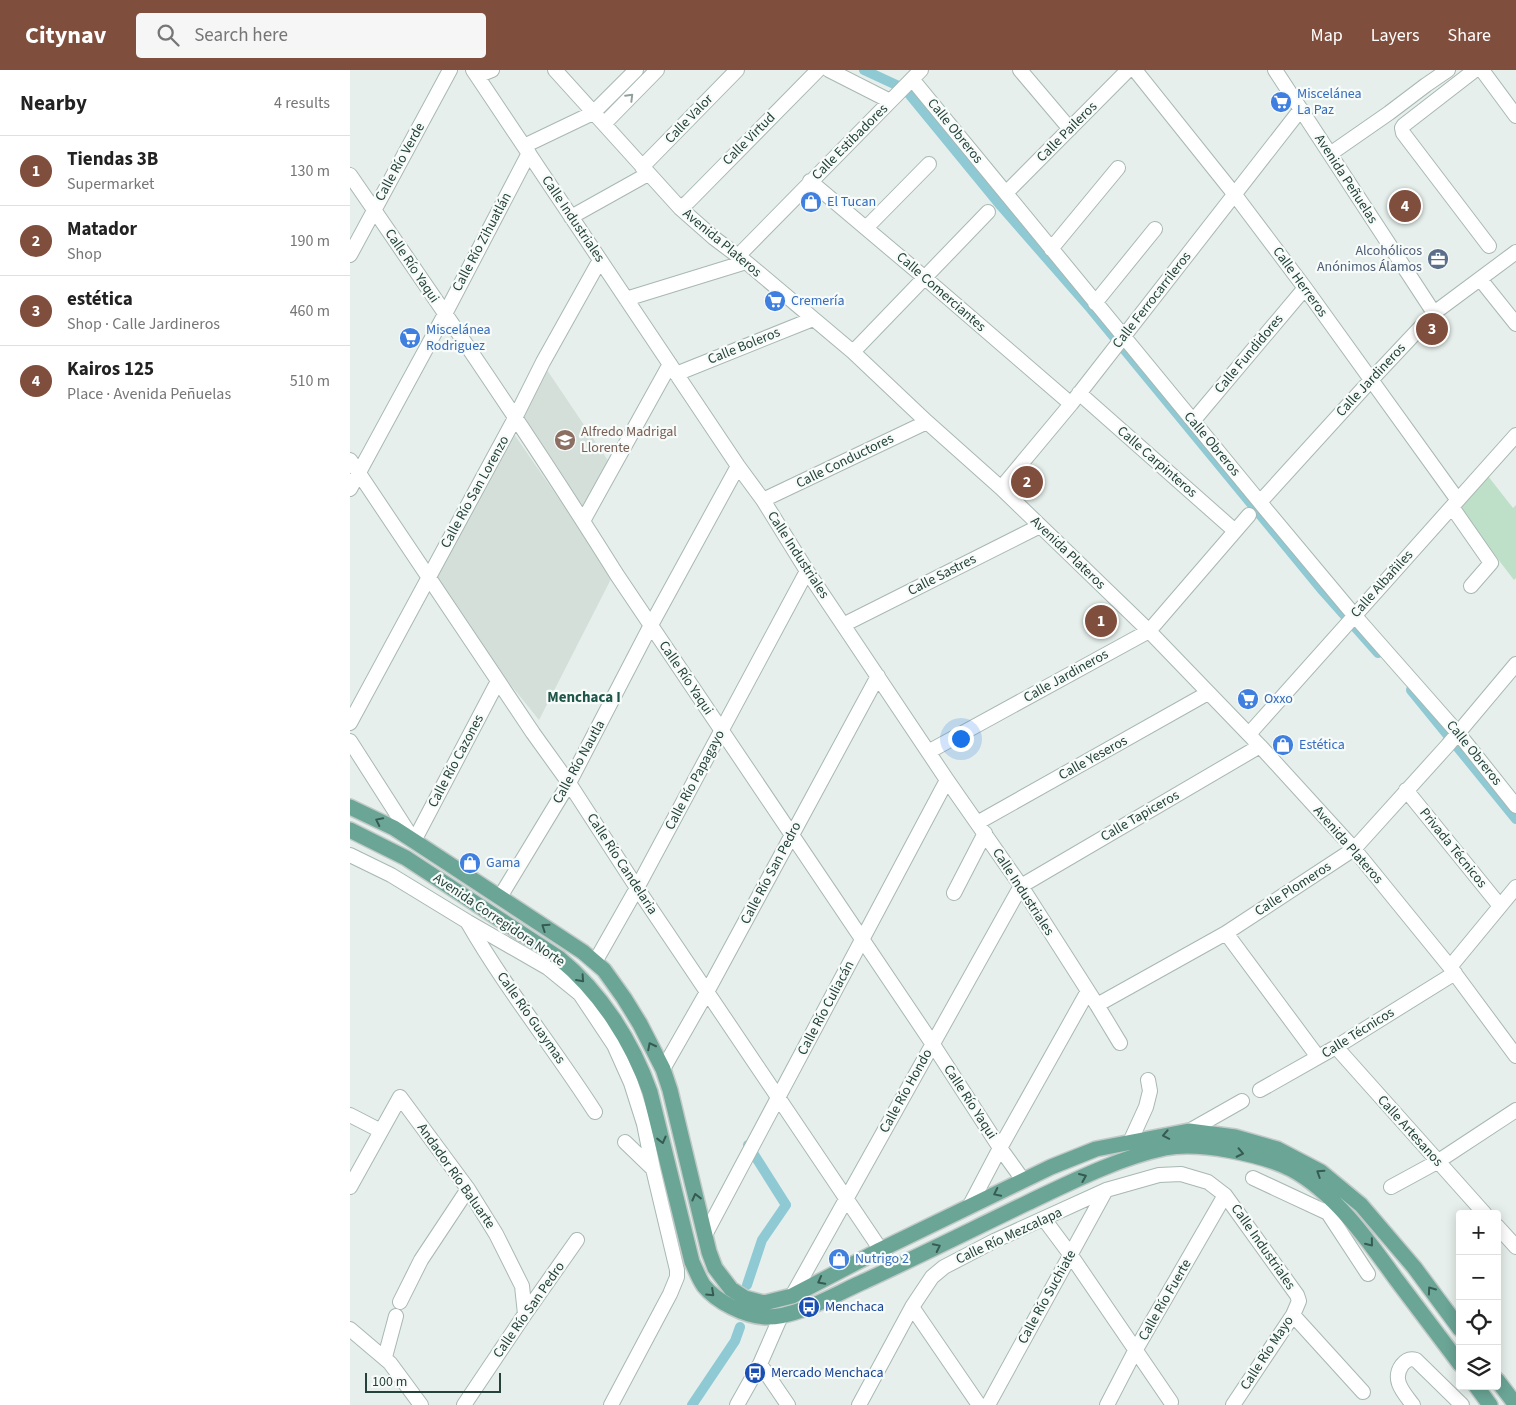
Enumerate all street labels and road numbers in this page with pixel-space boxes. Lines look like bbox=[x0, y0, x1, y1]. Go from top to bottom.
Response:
street label: Calle Valor bbox=[660, 90, 718, 148]
street label: Calle Obreros bbox=[922, 94, 988, 168]
street label: Calle Paileros bbox=[1032, 97, 1102, 167]
street label: Calle Estibadores bbox=[807, 99, 893, 185]
street label: Calle Virtud bbox=[718, 108, 780, 170]
street label: Calle Río Verde bbox=[370, 119, 430, 205]
street label: Avenida Peñuelas bbox=[1310, 130, 1382, 228]
street label: Calle Industriales bbox=[537, 172, 610, 266]
street label: Calle Río Zihuatlán bbox=[447, 189, 517, 295]
street label: Avenida Plateros bbox=[678, 204, 766, 282]
street label: Calle Río Yaqui bbox=[380, 225, 444, 307]
street label: Calle Herreros bbox=[1268, 243, 1332, 321]
street label: Calle Comerciantes bbox=[892, 247, 990, 337]
street label: Calle Ferrocarrileros bbox=[1108, 247, 1196, 353]
street label: Calle Fundidores bbox=[1210, 310, 1288, 398]
street label: Calle Boleros bbox=[705, 322, 783, 370]
street label: Calle Jardineros bbox=[1332, 339, 1411, 421]
street label: Calle Obreros bbox=[1179, 407, 1245, 481]
street label: Calle Carpinteros bbox=[1113, 422, 1202, 503]
street label: Calle Conductores bbox=[793, 429, 897, 493]
street label: Calle Río San Lorenzo bbox=[436, 432, 514, 552]
street label: Calle Industriales bbox=[762, 507, 834, 603]
street label: Avenida Plateros bbox=[1026, 512, 1110, 594]
street label: Calle Albañiles bbox=[1346, 546, 1418, 622]
street label: Calle Sastres bbox=[904, 549, 980, 601]
street label: Calle Río Yaqui bbox=[654, 637, 718, 719]
street label: Calle Jardineros bbox=[1020, 644, 1112, 708]
street label: Calle Río Cazones bbox=[423, 711, 489, 811]
street label: Calle Obreros bbox=[1441, 716, 1507, 790]
street label: Calle Río Nautla bbox=[548, 717, 610, 807]
street label: Calle Río Papagayo bbox=[660, 726, 730, 834]
street label: Calle Yeseros bbox=[1055, 731, 1131, 785]
street label: Calle Tapiceros bbox=[1097, 785, 1183, 847]
street label: Avenida Plateros bbox=[1308, 802, 1388, 889]
street label: Privada Técnicos bbox=[1414, 804, 1492, 892]
street label: Calle Río Candelaria bbox=[582, 809, 662, 919]
street label: Calle Río San Pedro bbox=[736, 818, 806, 928]
street label: Calle Industriales bbox=[987, 844, 1059, 940]
street label: Calle Plomeros bbox=[1251, 857, 1335, 921]
street label: Avenida Corregidora Norte bbox=[429, 868, 569, 972]
street label: Calle Río Culiacán bbox=[793, 957, 859, 1059]
street label: Calle Río Guaymas bbox=[492, 968, 570, 1068]
street label: Calle Técnicos bbox=[1318, 1003, 1398, 1063]
street label: Calle Río Hondo bbox=[875, 1045, 937, 1137]
street label: Calle Río Yaqui bbox=[938, 1061, 1002, 1143]
street label: Calle Artesanos bbox=[1372, 1091, 1448, 1171]
street label: Andador Río Baluarte bbox=[412, 1119, 500, 1233]
street label: Calle Industriales bbox=[1226, 1200, 1300, 1294]
street label: Calle Río Mezcalapa bbox=[953, 1203, 1065, 1269]
street label: Calle Río Suchiate bbox=[1013, 1246, 1081, 1348]
street label: Calle Río Fuerte bbox=[1134, 1255, 1197, 1345]
street label: Calle Río San Pedro bbox=[488, 1258, 570, 1362]
street label: Calle Río Mayo bbox=[1235, 1312, 1299, 1394]

